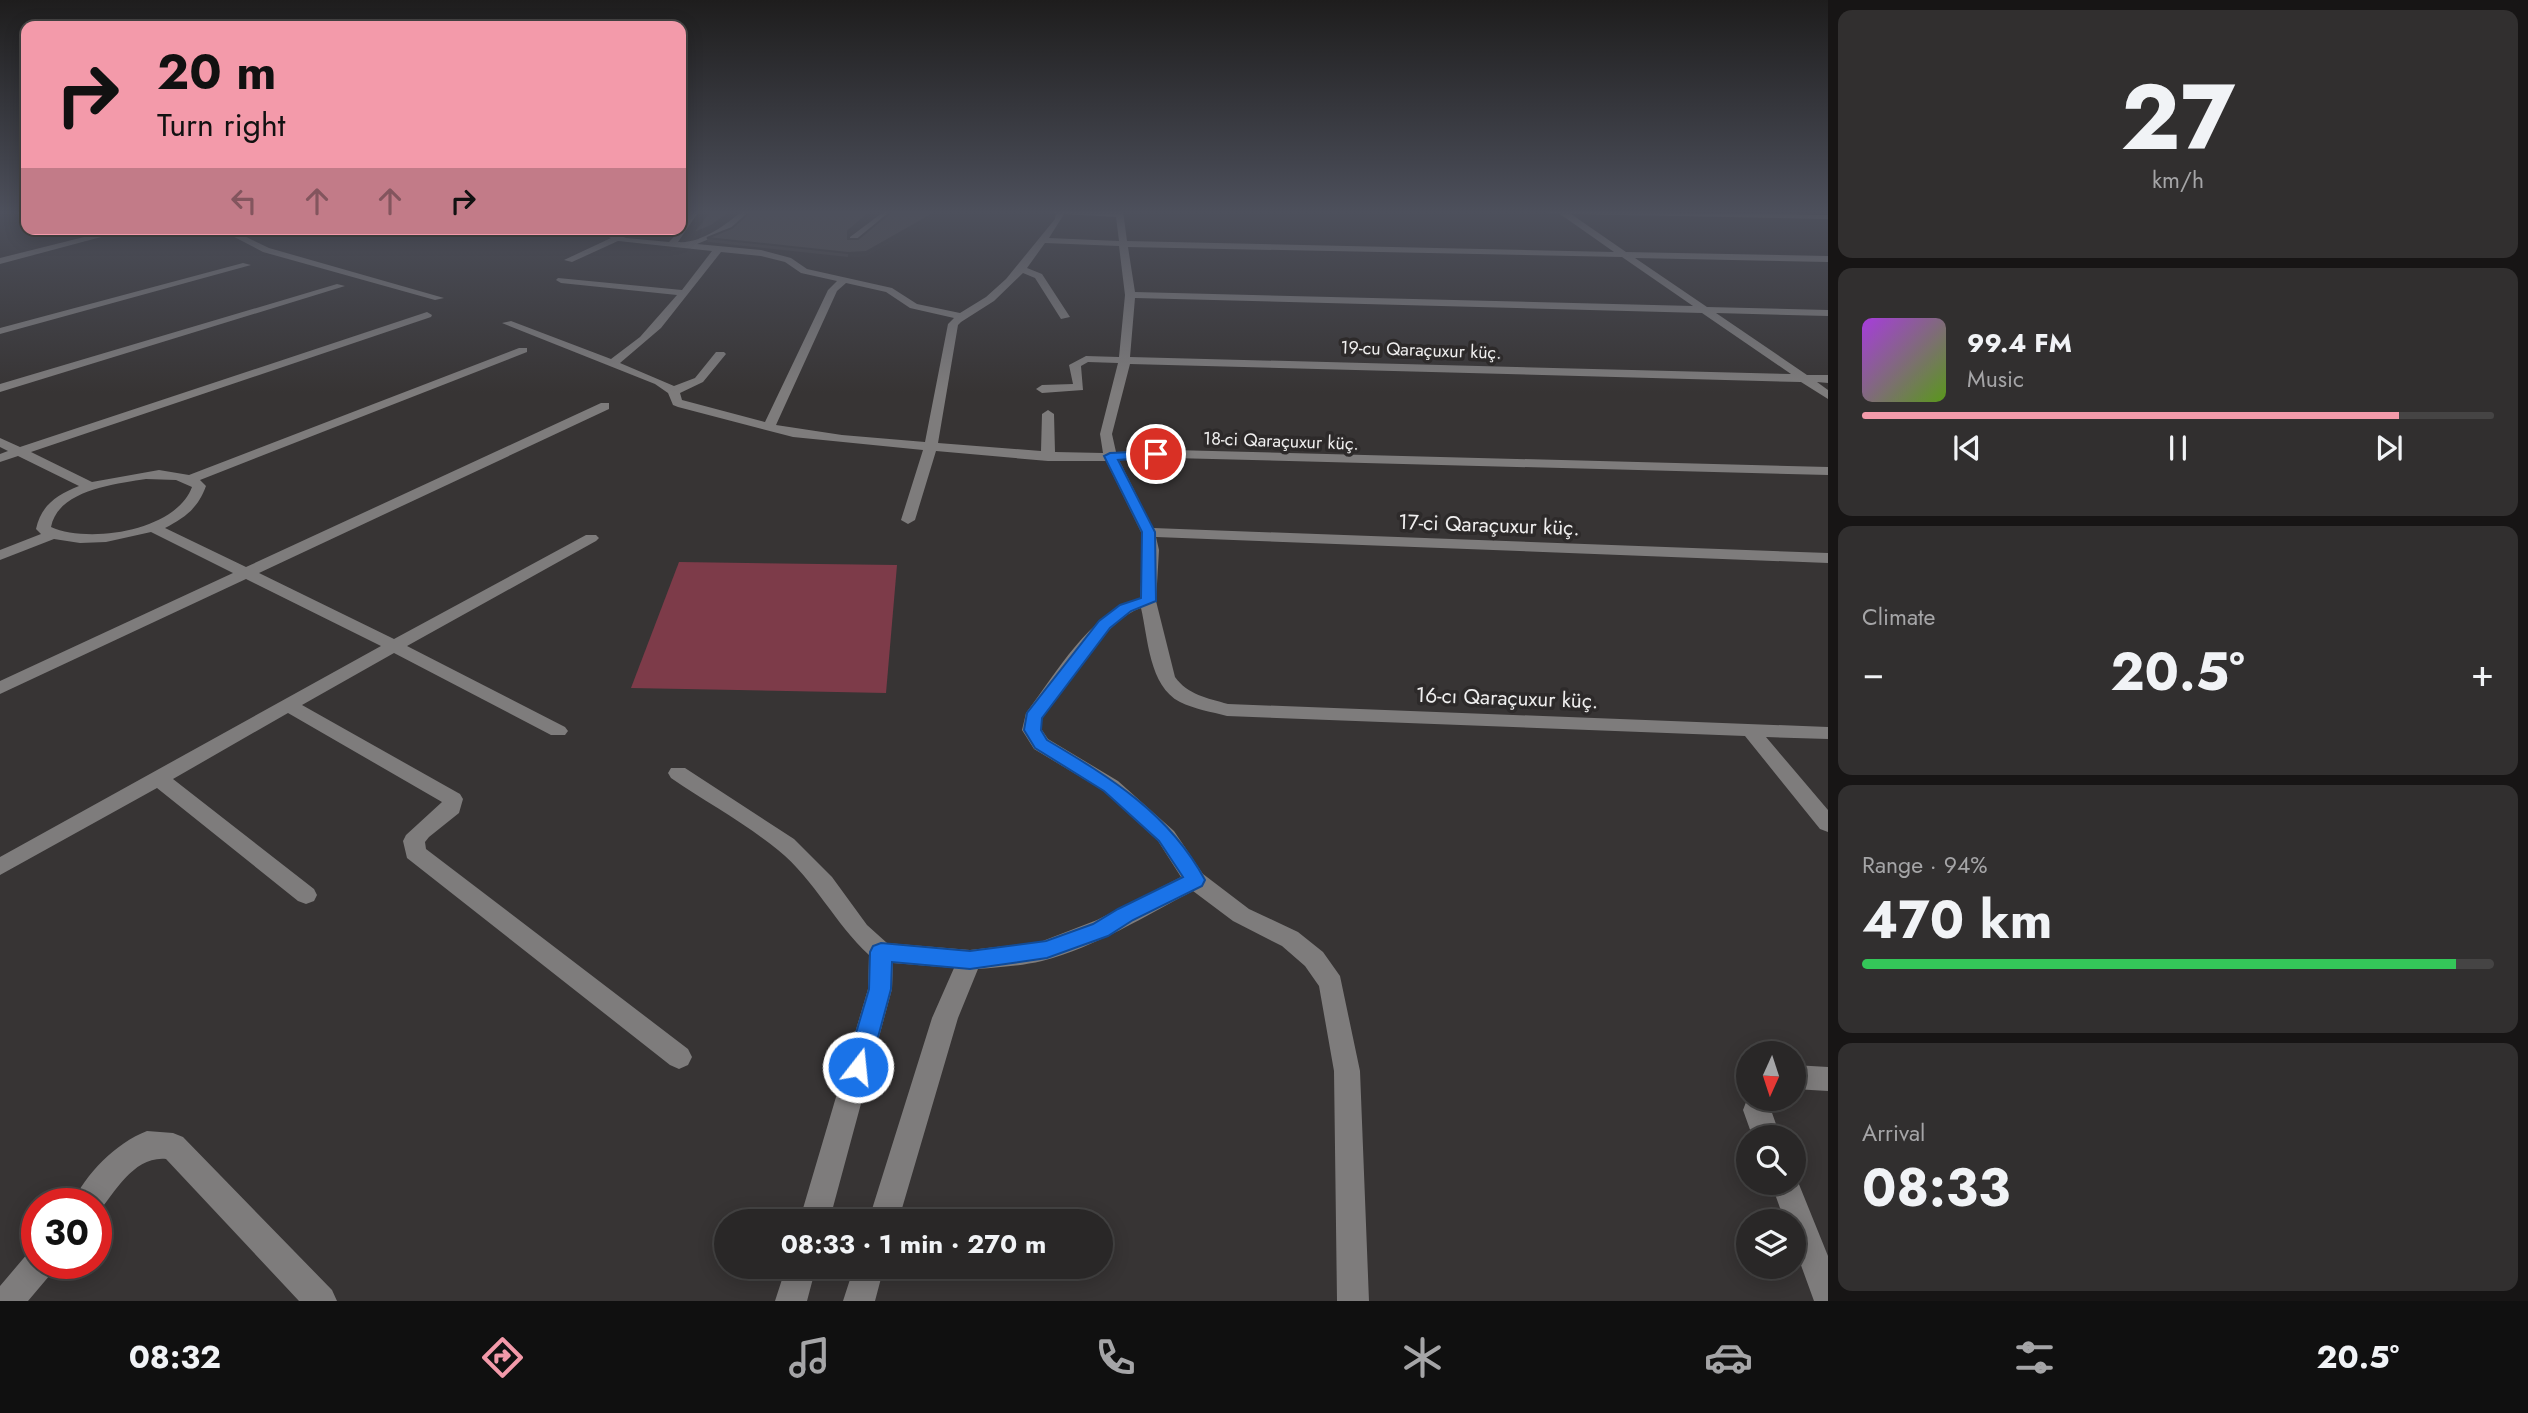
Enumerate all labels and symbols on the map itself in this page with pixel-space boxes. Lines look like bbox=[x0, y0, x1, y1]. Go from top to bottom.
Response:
street label: 19-cu Qaraçuxur küç. bbox=[1340, 334, 1502, 366]
pin bbox=[1126, 424, 1186, 484]
street label: 18-ci Qaraçuxur küç. bbox=[1203, 425, 1359, 457]
street label: 17-ci Qaraçuxur küç. bbox=[1398, 507, 1580, 543]
street label: 16-cı Qaraçuxur küç. bbox=[1415, 680, 1599, 716]
position arrow bbox=[821, 1030, 895, 1104]
north arrow bbox=[1736, 1041, 1806, 1111]
speed limit sign: 30 bbox=[21, 1188, 112, 1279]

